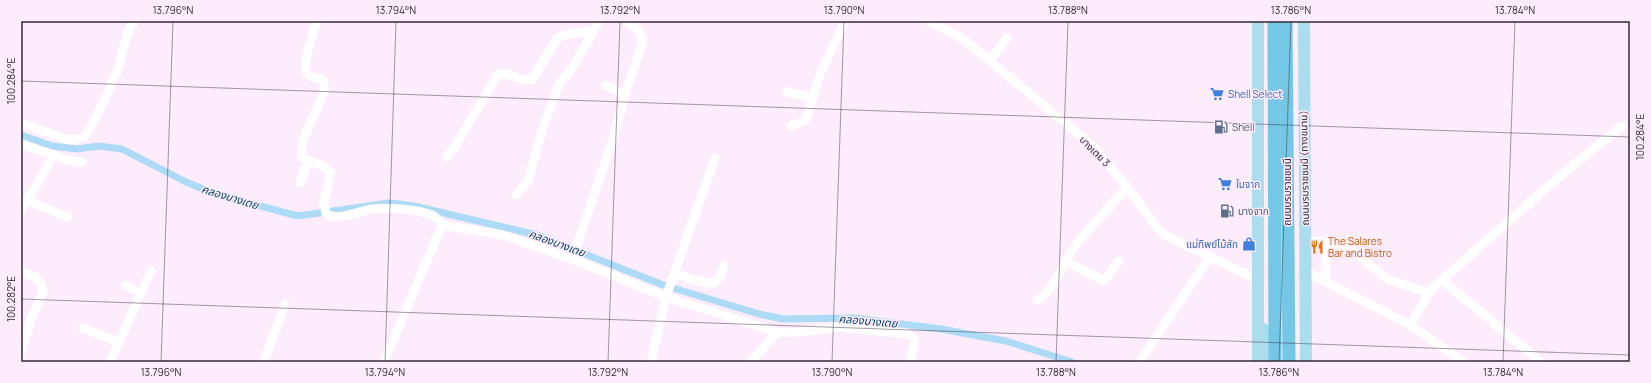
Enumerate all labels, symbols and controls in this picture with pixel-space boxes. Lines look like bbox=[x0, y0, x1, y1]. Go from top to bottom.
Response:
text: 13.796°N bbox=[153, 3, 194, 17]
text: 13.794°N bbox=[376, 3, 416, 17]
text: 13.792°N bbox=[600, 3, 640, 17]
text: 13.790°N bbox=[824, 3, 864, 17]
text: 13.788°N bbox=[1048, 3, 1088, 17]
text: 13.786°N bbox=[1271, 3, 1311, 17]
text: 13.784°N bbox=[1495, 3, 1535, 17]
text: 100.284°E bbox=[4, 58, 18, 104]
supermarket icon: Shell Select bbox=[1209, 86, 1225, 102]
place label: Shell Select bbox=[1228, 87, 1282, 101]
street label: ถนนบรมราชชนนี (ทางขนาน) bbox=[1296, 110, 1312, 226]
text: 100.284°E bbox=[1633, 114, 1647, 160]
fuel station icon: Shell bbox=[1213, 119, 1229, 135]
place label: Shell bbox=[1232, 120, 1255, 134]
street label: บางเตย 3 bbox=[1077, 133, 1113, 169]
street label: ถนนบรมราชชนนี bbox=[1280, 158, 1294, 226]
supermarket icon: ใบจาก bbox=[1217, 176, 1233, 192]
place label: ใบจาก bbox=[1236, 177, 1260, 191]
water label: คลองบางเตย bbox=[200, 181, 262, 213]
fuel station icon: บางจาก bbox=[1219, 203, 1235, 219]
place label: บางจาก bbox=[1238, 204, 1269, 218]
water label: คลองบางเตย bbox=[527, 225, 589, 260]
place label: The Salares Bar and Bistro bbox=[1328, 234, 1392, 260]
shop icon: แม่ทิพย์ไม้สัก bbox=[1241, 236, 1257, 252]
place label: แม่ทิพย์ไม้สัก bbox=[1186, 237, 1238, 251]
restaurant icon: The Salares Bar and Bistro bbox=[1309, 239, 1325, 255]
text: 100.282°E bbox=[4, 276, 18, 322]
water label: คลองบางเตย bbox=[838, 310, 900, 331]
text: 13.796°N bbox=[141, 365, 182, 379]
text: 13.794°N bbox=[365, 365, 405, 379]
text: 13.792°N bbox=[588, 365, 628, 379]
text: 13.790°N bbox=[812, 365, 852, 379]
text: 13.788°N bbox=[1036, 365, 1076, 379]
text: 13.786°N bbox=[1259, 365, 1299, 379]
text: 13.784°N bbox=[1483, 365, 1523, 379]

